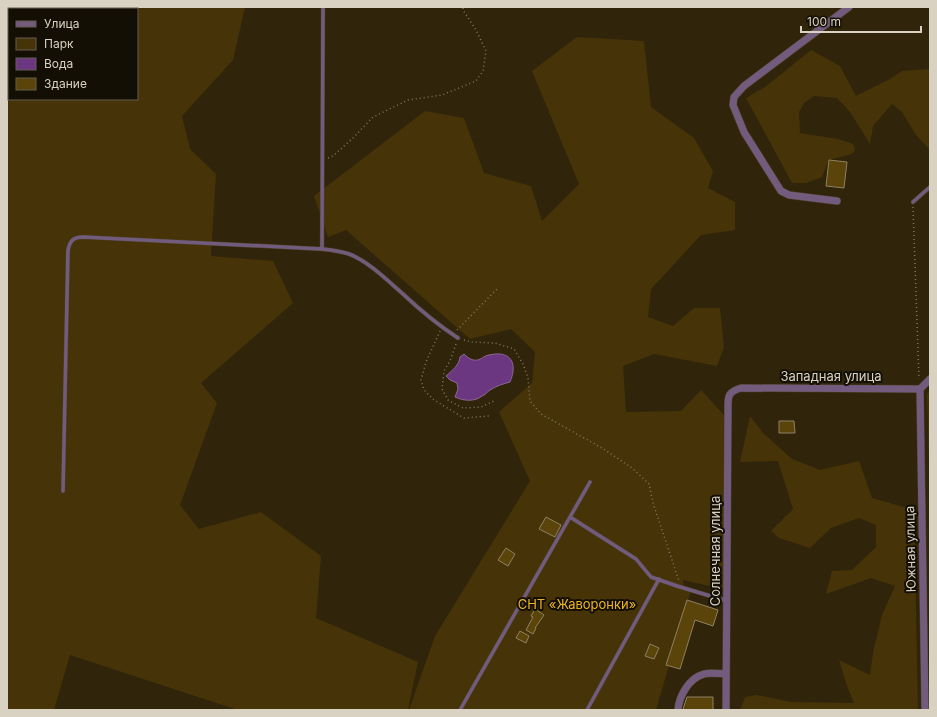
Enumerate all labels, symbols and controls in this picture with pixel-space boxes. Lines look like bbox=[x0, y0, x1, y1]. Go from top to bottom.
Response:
legend bbox=[8, 8, 138, 100]
scale bar bbox=[801, 8, 921, 34]
text: 100 m bbox=[807, 14, 841, 29]
text: Улица bbox=[44, 16, 79, 31]
text: Парк bbox=[44, 36, 74, 51]
text: Вода bbox=[44, 56, 73, 71]
text: Здание bbox=[44, 76, 87, 91]
street label: Западная улица bbox=[780, 368, 882, 384]
street label: Солнечная улица bbox=[707, 496, 723, 606]
street label: Южная улица bbox=[901, 506, 919, 592]
park label: СНТ «Жаворонки» bbox=[518, 596, 636, 612]

